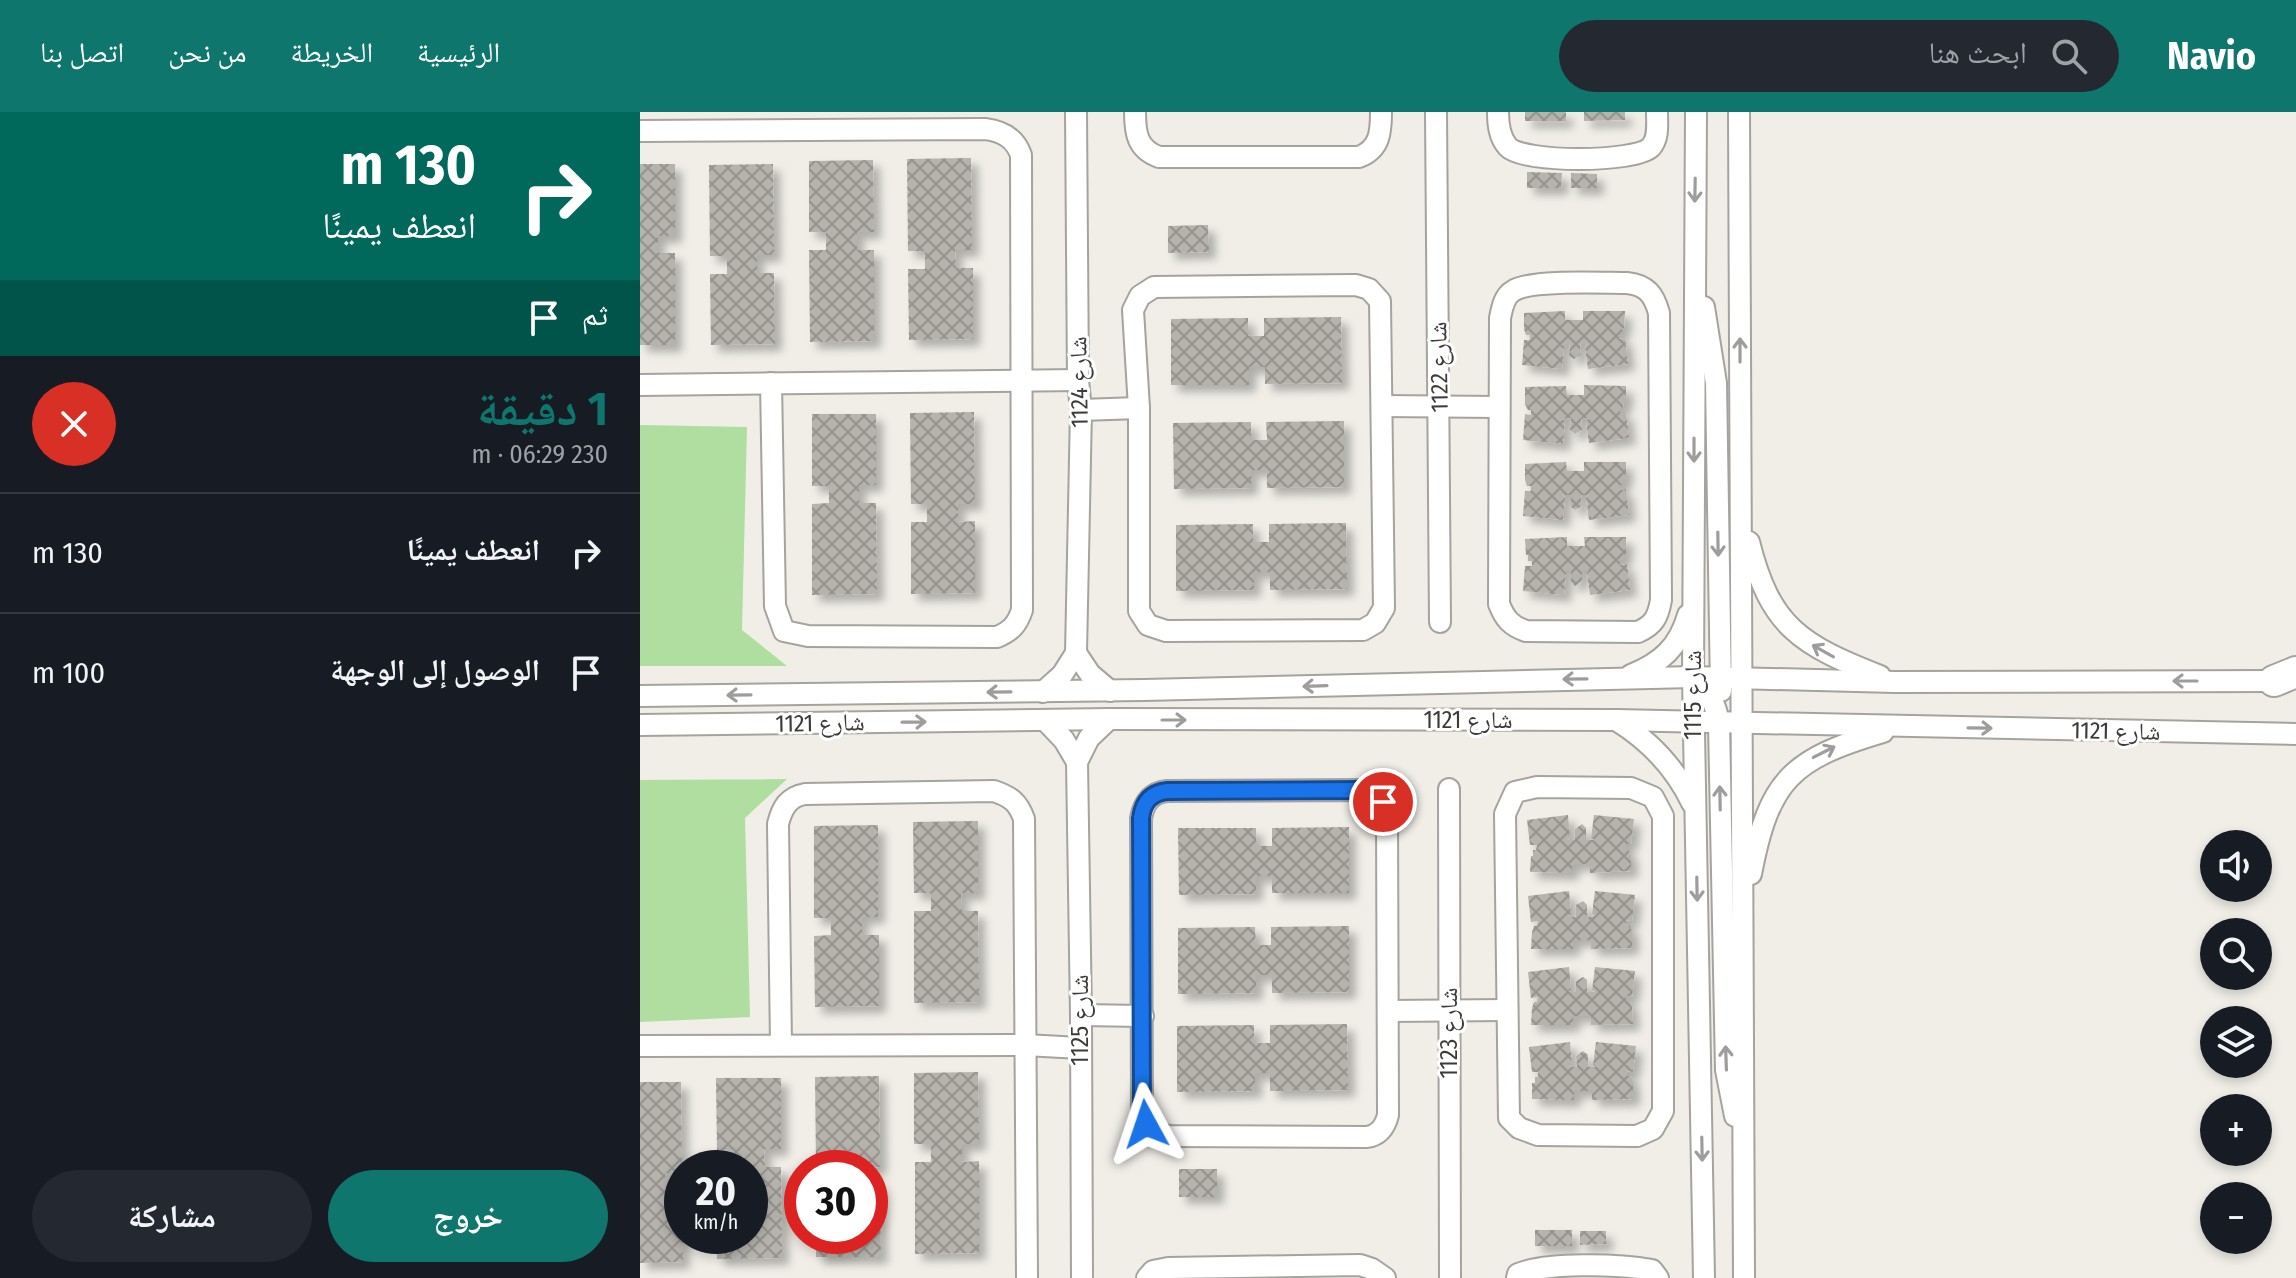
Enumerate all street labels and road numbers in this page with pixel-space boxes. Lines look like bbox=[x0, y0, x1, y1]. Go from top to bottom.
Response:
street label: شارع 1122 bbox=[1424, 321, 1455, 413]
street label: شارع 1124 bbox=[1064, 336, 1095, 428]
street label: شارع 1115 bbox=[1679, 650, 1708, 740]
street label: شارع 1121 bbox=[1423, 706, 1513, 735]
street label: شارع 1121 bbox=[775, 708, 865, 739]
street label: شارع 1121 bbox=[2071, 716, 2161, 747]
street label: شارع 1125 bbox=[1066, 974, 1095, 1066]
street label: شارع 1123 bbox=[1435, 987, 1464, 1079]

